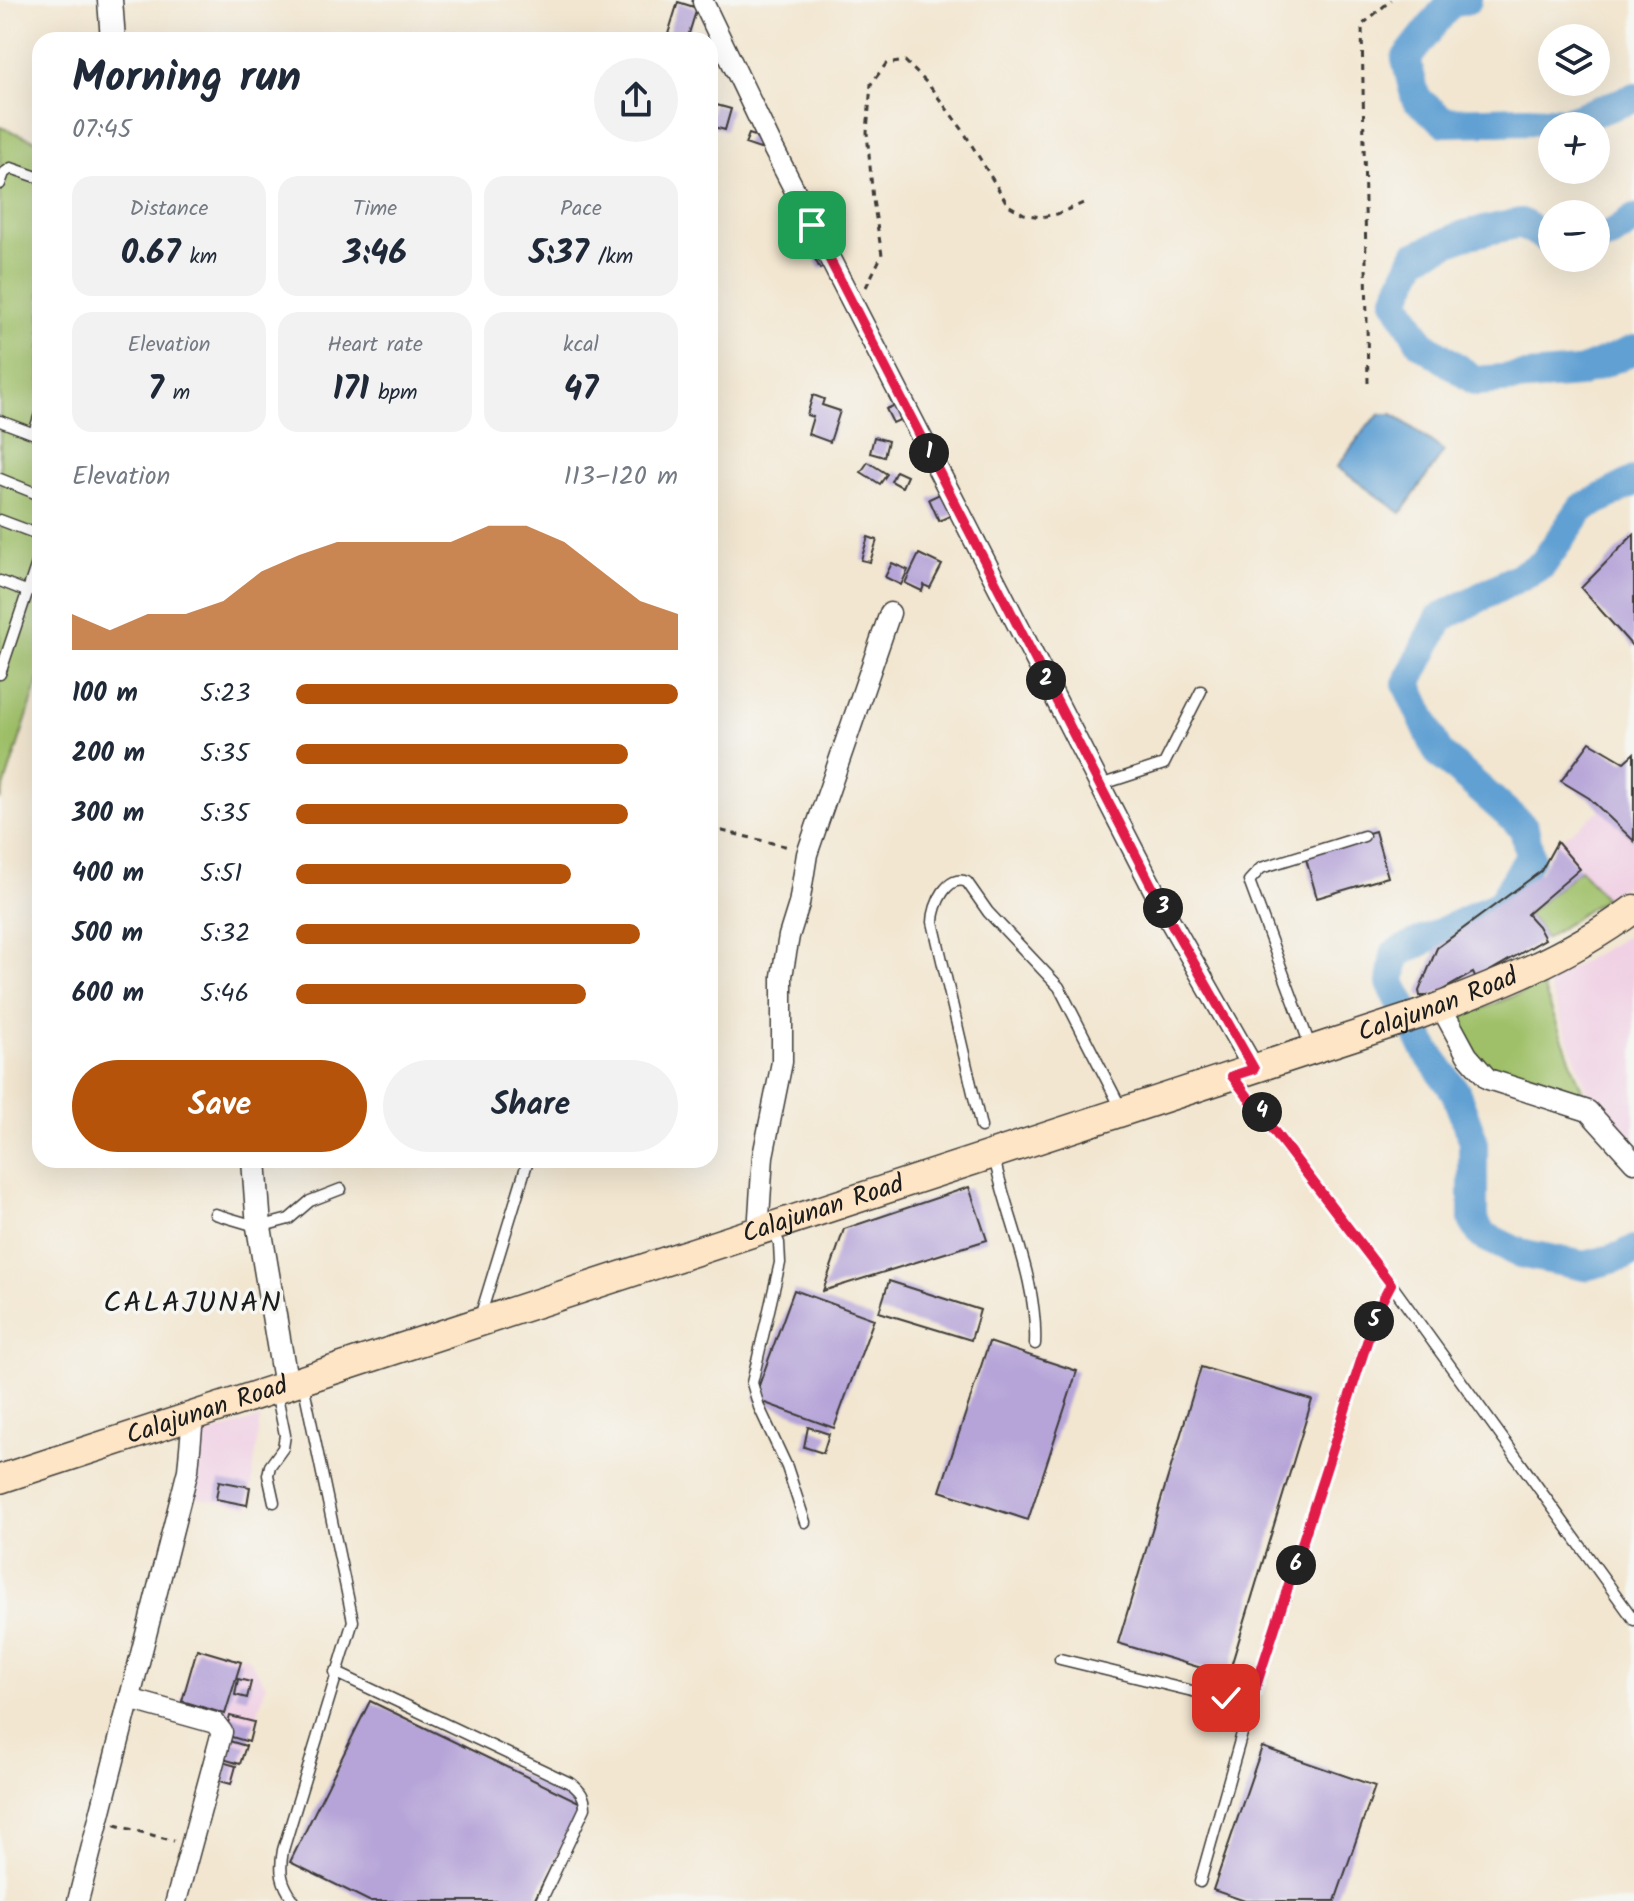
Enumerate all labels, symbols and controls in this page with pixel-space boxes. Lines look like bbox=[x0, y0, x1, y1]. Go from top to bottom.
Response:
map controls bbox=[1538, 24, 1610, 272]
button: layers bbox=[1538, 24, 1610, 96]
text: Morning run bbox=[72, 44, 301, 114]
button: share bbox=[594, 58, 678, 142]
text: 07:45 bbox=[72, 109, 132, 151]
button: + bbox=[1538, 112, 1610, 184]
pin bbox=[778, 191, 846, 259]
text: Distance bbox=[129, 192, 209, 227]
text: Time bbox=[353, 192, 397, 227]
text: Pace bbox=[560, 192, 602, 227]
button: − bbox=[1538, 200, 1610, 272]
icon: arrive bbox=[790, 203, 834, 247]
text: 0.67 bbox=[121, 227, 181, 281]
text: 3:46 bbox=[343, 227, 407, 281]
text: 5:37 bbox=[529, 227, 589, 281]
text: km bbox=[181, 240, 217, 275]
text: /km bbox=[589, 240, 633, 275]
text: Elevation bbox=[127, 328, 211, 363]
text: Heart rate bbox=[327, 328, 423, 363]
text: kcal bbox=[563, 328, 599, 363]
text: 7 bbox=[148, 363, 164, 417]
text: 171 bbox=[333, 363, 369, 417]
text: 47 bbox=[564, 363, 598, 417]
text: m bbox=[164, 376, 190, 411]
text: bpm bbox=[369, 376, 418, 411]
pin: 1 bbox=[909, 433, 949, 473]
text: 1 bbox=[926, 435, 932, 470]
text: Elevation bbox=[72, 456, 170, 498]
text: 113–120 m bbox=[564, 456, 678, 498]
pin: 2 bbox=[1026, 660, 1066, 700]
text: 2 bbox=[1040, 662, 1052, 697]
text: 100 m bbox=[72, 673, 138, 715]
text: 5:23 bbox=[200, 673, 250, 715]
text: 200 m bbox=[72, 733, 145, 775]
text: 5:35 bbox=[200, 733, 249, 775]
text: 300 m bbox=[72, 793, 144, 835]
text: 5:35 bbox=[200, 793, 249, 835]
text: 400 m bbox=[72, 853, 144, 895]
text: 5:51 bbox=[200, 853, 242, 895]
pin: 3 bbox=[1143, 888, 1183, 928]
text: 3 bbox=[1157, 890, 1169, 925]
text: 500 m bbox=[72, 913, 143, 955]
text: 5:32 bbox=[200, 913, 250, 955]
street label: Calajunan Road bbox=[1353, 956, 1526, 1054]
text: 600 m bbox=[72, 973, 144, 1015]
text: 5:46 bbox=[200, 973, 249, 1015]
button: Save bbox=[72, 1060, 367, 1152]
button: Share bbox=[383, 1060, 678, 1152]
pin: 4 bbox=[1242, 1092, 1282, 1132]
text: 4 bbox=[1256, 1094, 1268, 1129]
street label: Calajunan Road bbox=[737, 1163, 910, 1256]
district label: CALAJUNAN bbox=[103, 1280, 283, 1328]
pin: 5 bbox=[1354, 1301, 1394, 1341]
text: 5 bbox=[1368, 1303, 1380, 1338]
street label: Calajunan Road bbox=[121, 1365, 295, 1457]
pin: 6 bbox=[1276, 1545, 1316, 1585]
text: 6 bbox=[1290, 1547, 1302, 1582]
pin bbox=[1192, 1664, 1260, 1732]
icon: check bbox=[1204, 1676, 1248, 1720]

